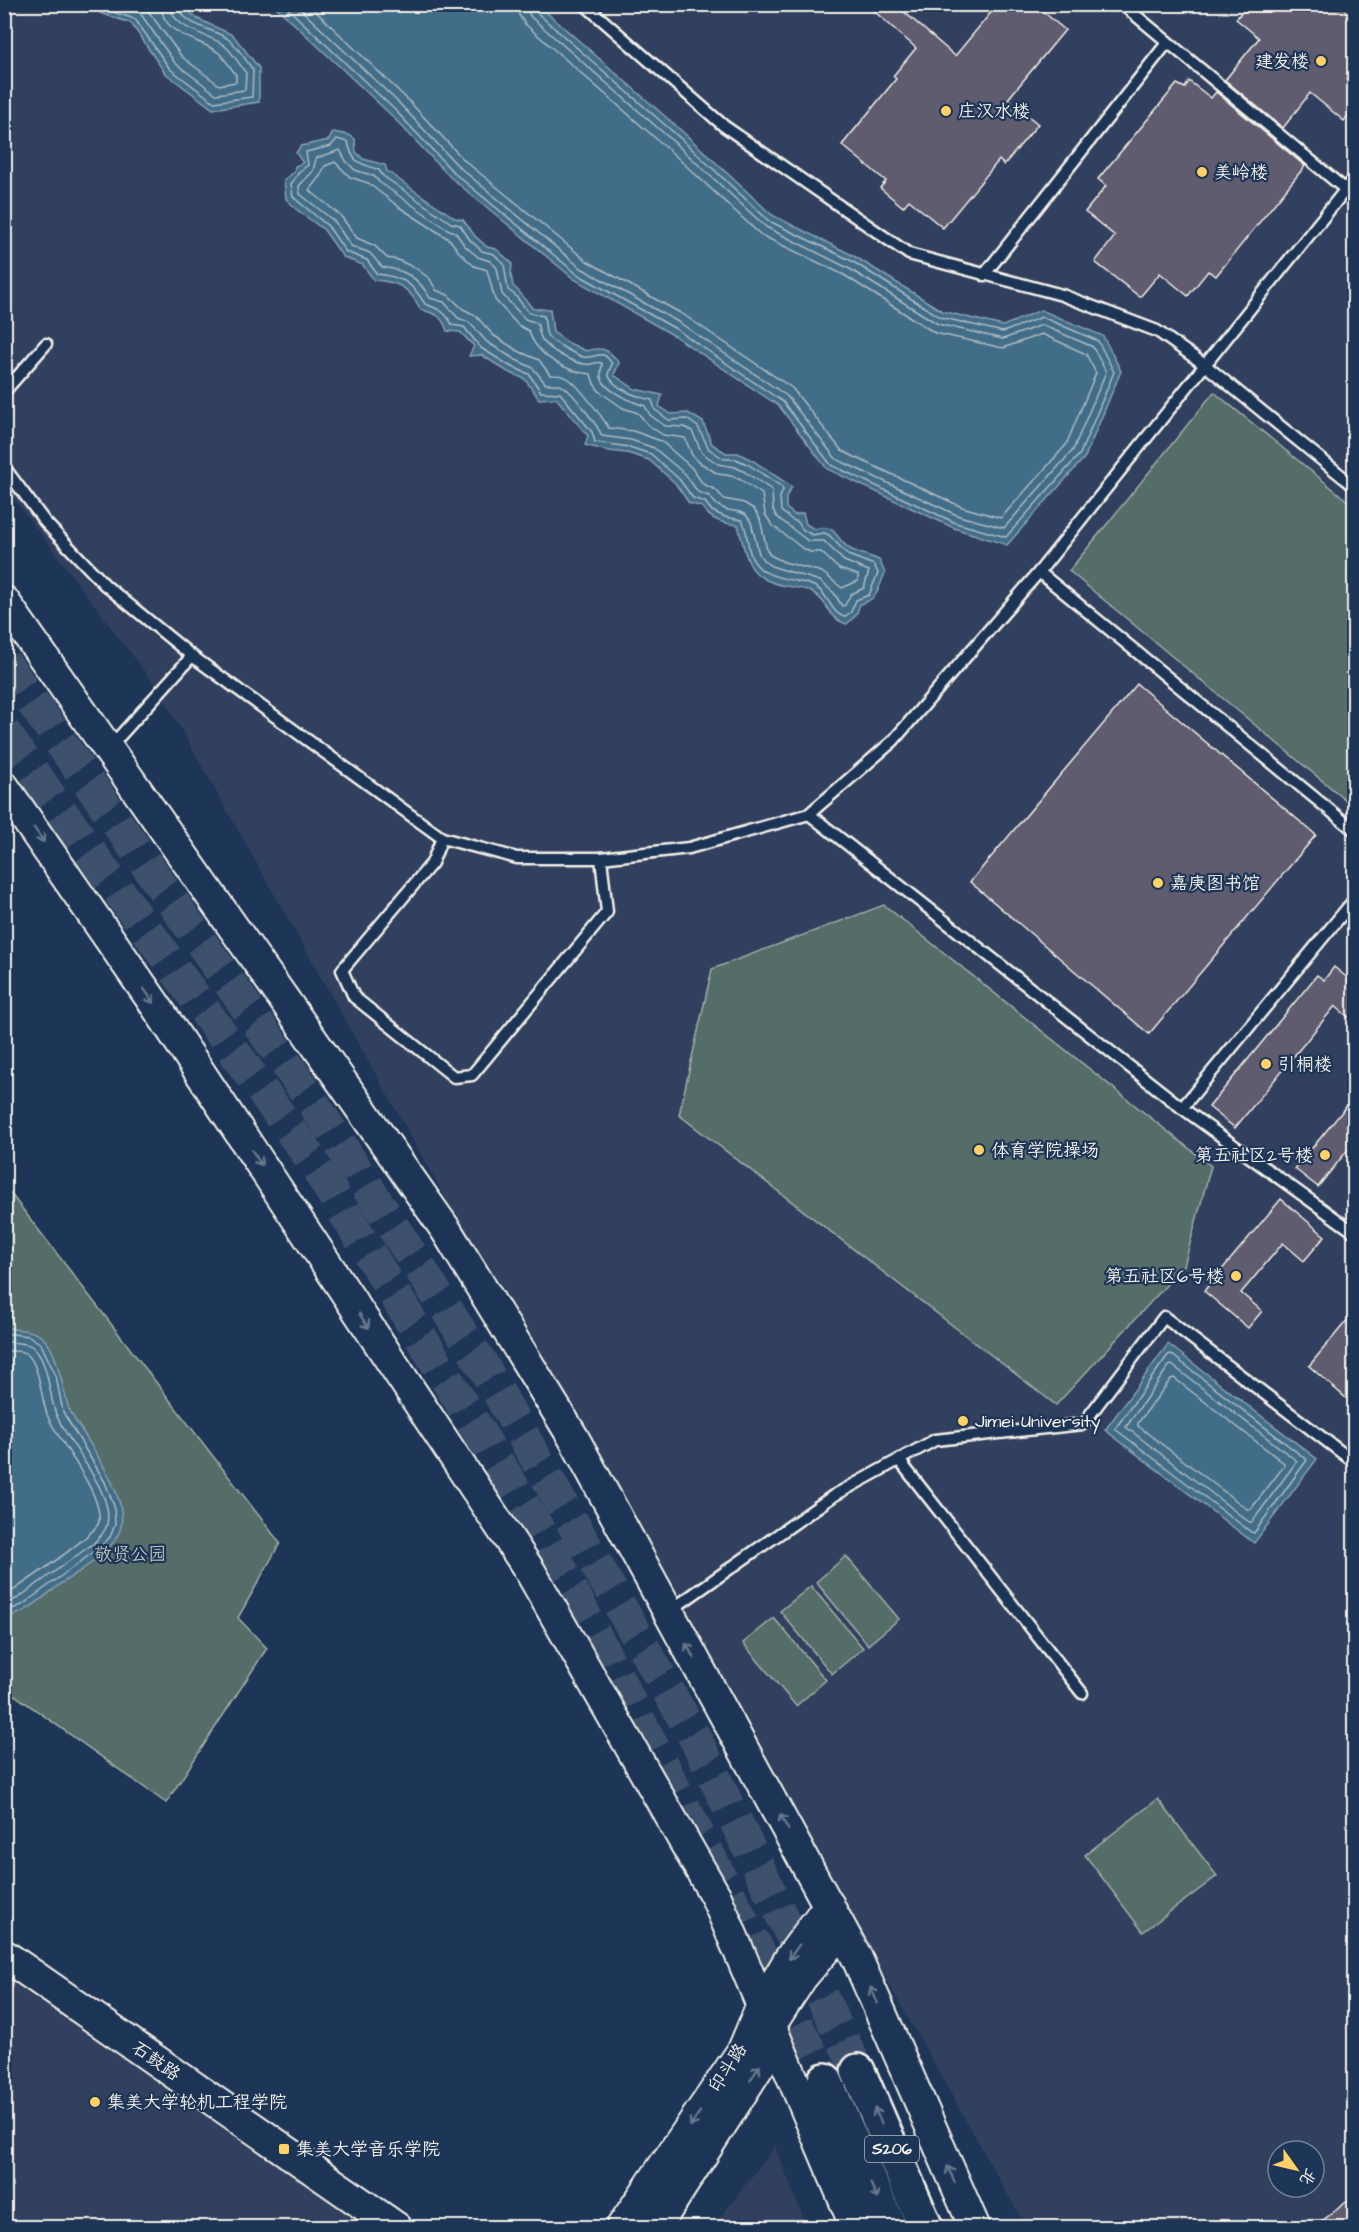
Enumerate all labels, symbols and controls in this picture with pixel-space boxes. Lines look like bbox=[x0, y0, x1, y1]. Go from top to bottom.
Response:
place label: 建发楼 bbox=[1255, 49, 1309, 74]
marker: 建发楼 bbox=[1314, 54, 1328, 68]
place label: 庄汉水楼 bbox=[958, 99, 1030, 124]
marker: 庄汉水楼 bbox=[939, 104, 953, 118]
place label: 美岭楼 bbox=[1214, 160, 1268, 185]
marker: 美岭楼 bbox=[1195, 165, 1209, 179]
one-way arrow bbox=[33, 826, 45, 842]
place label: 嘉庚图书馆 bbox=[1170, 871, 1260, 896]
marker: 嘉庚图书馆 bbox=[1151, 876, 1165, 890]
one-way arrow bbox=[143, 987, 155, 1003]
place label: 引桐楼 bbox=[1278, 1052, 1332, 1077]
marker: 引桐楼 bbox=[1259, 1057, 1273, 1071]
place label: 体育学院操场 bbox=[991, 1138, 1099, 1163]
marker: 体育学院操场 bbox=[972, 1143, 986, 1157]
place label: 第五社区2号楼 bbox=[1195, 1143, 1313, 1168]
marker: 第五社区2号楼 bbox=[1318, 1148, 1332, 1162]
one-way arrow bbox=[251, 1149, 263, 1166]
place label: 第五社区6号楼 bbox=[1105, 1264, 1224, 1289]
marker: 第五社区6号楼 bbox=[1229, 1269, 1243, 1283]
one-way arrow bbox=[358, 1312, 370, 1329]
place label: Jimei University bbox=[975, 1409, 1101, 1435]
marker: Jimei University bbox=[956, 1414, 970, 1428]
park label: 敬贤公园 bbox=[94, 1542, 166, 1567]
one-way arrow bbox=[684, 1643, 696, 1660]
one-way arrow bbox=[778, 1814, 789, 1832]
one-way arrow bbox=[788, 1944, 800, 1960]
one-way arrow bbox=[867, 1987, 879, 2005]
street label: 石鼓路 bbox=[127, 2035, 185, 2087]
street label: 印斗路 bbox=[703, 2038, 753, 2098]
one-way arrow bbox=[749, 2065, 761, 2081]
place label: 集美大学轮机工程学院 bbox=[107, 2090, 287, 2115]
marker: 集美大学轮机工程学院 bbox=[88, 2095, 102, 2109]
one-way arrow bbox=[871, 2108, 883, 2126]
one-way arrow bbox=[689, 2111, 701, 2127]
road number: S206 bbox=[865, 2136, 919, 2162]
place label: 集美大学音乐学院 bbox=[296, 2137, 440, 2162]
north arrow bbox=[1266, 2139, 1326, 2199]
marker: 集美大学音乐学院 bbox=[277, 2142, 291, 2156]
text: 北 bbox=[1294, 2164, 1321, 2190]
one-way arrow bbox=[945, 2165, 956, 2183]
one-way arrow bbox=[869, 2182, 880, 2200]

